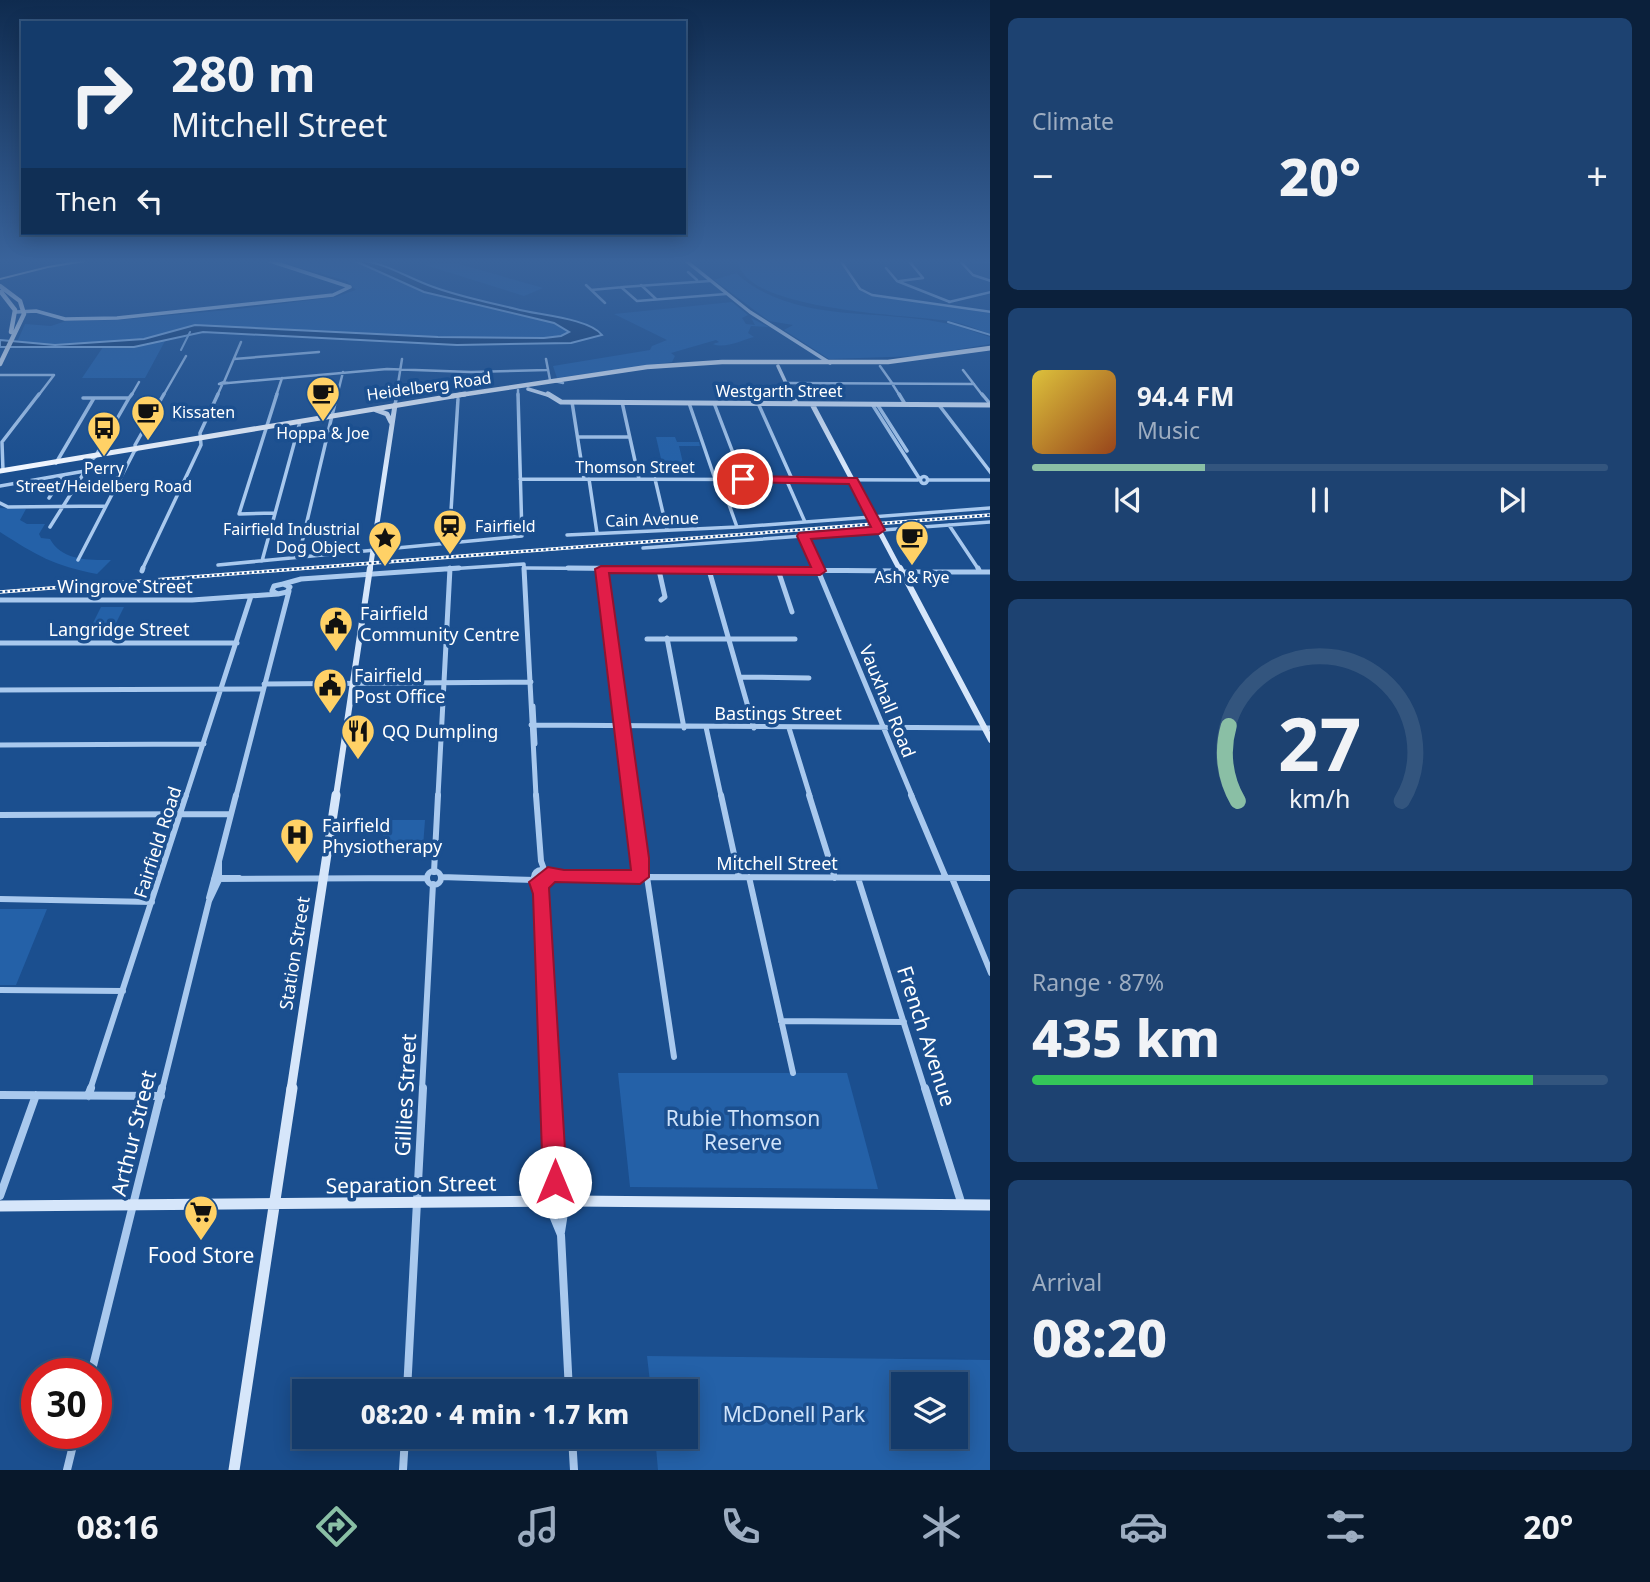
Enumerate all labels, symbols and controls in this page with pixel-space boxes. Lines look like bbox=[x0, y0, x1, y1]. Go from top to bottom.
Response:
text: 280 m bbox=[171, 40, 316, 106]
icon: right bbox=[56, 49, 147, 140]
text: Mitchell Street bbox=[171, 103, 387, 146]
text: Climate bbox=[1032, 105, 1114, 137]
text: 20° bbox=[1279, 140, 1361, 211]
text: − bbox=[1032, 149, 1054, 201]
text: + bbox=[1586, 149, 1608, 201]
icon: left bbox=[131, 182, 169, 220]
text: Then bbox=[56, 183, 117, 219]
street label: Heidelberg Road bbox=[365, 366, 493, 406]
cafe icon: Hoppa & Joe bbox=[304, 374, 342, 423]
text: 94.4 FM bbox=[1137, 378, 1234, 414]
street label: Westgarth Street bbox=[716, 380, 843, 402]
cafe icon: Kissaten bbox=[129, 393, 167, 442]
place label: Kissaten bbox=[172, 401, 235, 423]
bus stop icon: Perry Street/Heidelberg Road bbox=[85, 409, 123, 458]
text: Music bbox=[1137, 414, 1200, 446]
place label: Hoppa & Joe bbox=[276, 422, 370, 444]
pin bbox=[713, 449, 773, 509]
street label: Thomson Street bbox=[575, 456, 695, 478]
place label: Perry Street/Heidelberg Road bbox=[16, 457, 192, 497]
icon: arrive bbox=[724, 460, 762, 498]
icon: previous bbox=[1109, 481, 1147, 519]
icon: pause bbox=[1301, 481, 1339, 519]
icon: next bbox=[1493, 481, 1531, 519]
street label: Cain Avenue bbox=[605, 506, 699, 532]
station icon: Fairfield bbox=[431, 507, 469, 556]
place label: Fairfield bbox=[475, 515, 536, 537]
place label: Fairfield Industrial Dog Object bbox=[223, 518, 360, 558]
cafe icon: Ash & Rye bbox=[893, 518, 931, 567]
place icon: Fairfield Industrial Dog Object bbox=[366, 519, 404, 568]
place label: Ash & Rye bbox=[875, 566, 949, 588]
street label: Wingrove Street bbox=[57, 574, 193, 598]
place label: Fairfield Community Centre bbox=[360, 601, 520, 646]
public building icon: Fairfield Community Centre bbox=[317, 604, 355, 653]
street label: Langridge Street bbox=[48, 617, 190, 641]
street label: Vauxhall Road bbox=[854, 641, 922, 761]
place label: Fairfield Post Office bbox=[354, 663, 445, 708]
public building icon: Fairfield Post Office bbox=[311, 666, 349, 715]
text: 27 bbox=[1278, 693, 1362, 792]
street label: Bastings Street bbox=[714, 701, 842, 725]
restaurant icon: QQ Dumpling bbox=[339, 712, 377, 761]
place label: QQ Dumpling bbox=[382, 719, 498, 743]
text: km/h bbox=[1289, 781, 1351, 815]
street label: Fairfield Road bbox=[128, 783, 186, 901]
place label: Fairfield Physiotherapy bbox=[322, 813, 443, 858]
hospital icon: Fairfield Physiotherapy bbox=[278, 816, 316, 865]
street label: Mitchell Street bbox=[716, 851, 838, 875]
street label: Station Street bbox=[273, 894, 315, 1011]
street label: French Avenue bbox=[891, 962, 963, 1110]
text: Range · 87% bbox=[1032, 966, 1164, 998]
text: 435 km bbox=[1032, 1001, 1220, 1072]
street label: Gillies Street bbox=[388, 1032, 422, 1157]
street label: Arthur Street bbox=[104, 1067, 162, 1199]
park label: Rubie Thomson Reserve bbox=[666, 1104, 820, 1156]
position arrow bbox=[518, 1145, 592, 1219]
street label: Separation Street bbox=[325, 1169, 497, 1199]
supermarket icon: Food Store bbox=[182, 1193, 220, 1242]
place label: Food Store bbox=[148, 1241, 254, 1269]
text: Arrival bbox=[1032, 1266, 1102, 1298]
text: 08:20 bbox=[1032, 1301, 1167, 1372]
speed limit sign: 30 bbox=[21, 1358, 112, 1449]
map controls bbox=[891, 1372, 968, 1449]
button: layers bbox=[891, 1372, 968, 1449]
text: 08:20 · 4 min · 1.7 km bbox=[361, 1396, 629, 1432]
park label: McDonell Park bbox=[723, 1400, 866, 1428]
icon: directions bbox=[312, 1502, 361, 1551]
icon: music bbox=[514, 1502, 563, 1551]
icon: phone bbox=[716, 1502, 765, 1551]
icon: climate bbox=[917, 1502, 966, 1551]
icon: car bbox=[1119, 1502, 1168, 1551]
icon: filters bbox=[1321, 1502, 1370, 1551]
text: 08:16 bbox=[76, 1505, 159, 1548]
text: 20° bbox=[1523, 1505, 1573, 1548]

